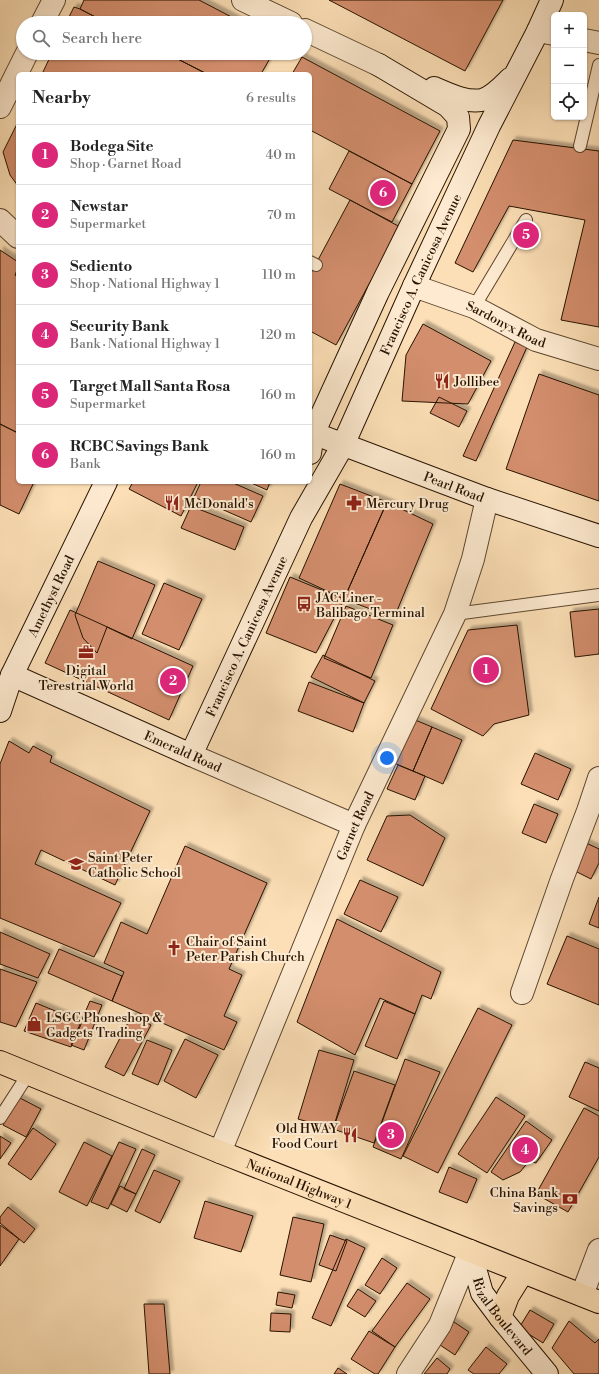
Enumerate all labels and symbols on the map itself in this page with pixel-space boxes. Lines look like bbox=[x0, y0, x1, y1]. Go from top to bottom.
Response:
pin: 6 bbox=[370, 178, 396, 208]
street label: Francisco A. Canicosa Avenue bbox=[377, 191, 465, 358]
pin: 5 bbox=[513, 220, 539, 250]
street label: Sardonyx Road bbox=[464, 298, 548, 352]
restaurant icon: Jollibee bbox=[433, 372, 451, 390]
place label: Jollibee bbox=[453, 374, 500, 390]
street label: Pearl Road bbox=[421, 469, 487, 506]
restaurant icon: McDonald's bbox=[163, 494, 181, 512]
pharmacy icon: Mercury Drug bbox=[345, 494, 363, 512]
place label: McDonald's bbox=[184, 496, 254, 512]
place label: Mercury Drug bbox=[366, 496, 449, 512]
street label: Amethyst Road bbox=[24, 552, 78, 641]
street label: Francisco A. Canicosa Avenue bbox=[203, 553, 291, 720]
place label: JAC Liner - Balibago Terminal bbox=[315, 590, 425, 621]
bus stop icon: JAC Liner - Balibago Terminal bbox=[295, 595, 313, 613]
office icon: Digital Terestrial World bbox=[77, 643, 95, 661]
pin: 1 bbox=[473, 655, 499, 685]
place label: Digital Terestrial World bbox=[38, 663, 134, 694]
pin: 2 bbox=[160, 666, 186, 696]
street label: Emerald Road bbox=[141, 728, 224, 776]
your location bbox=[377, 748, 397, 768]
street label: Garnet Road bbox=[333, 788, 378, 863]
place label: Saint Peter Catholic School bbox=[88, 850, 181, 881]
school or university icon: Saint Peter Catholic School bbox=[67, 855, 85, 873]
place label: Chair of Saint Peter Parish Church bbox=[186, 934, 305, 965]
church icon: Chair of Saint Peter Parish Church bbox=[165, 939, 183, 957]
place label: LSGC Phoneshop & Gadgets Trading bbox=[46, 1010, 163, 1041]
shop icon: LSGC Phoneshop & Gadgets Trading bbox=[25, 1015, 43, 1033]
pin: 3 bbox=[378, 1120, 404, 1150]
place label: Old HWAY Food Court bbox=[271, 1121, 339, 1152]
restaurant icon: Old HWAY Food Court bbox=[341, 1126, 359, 1144]
pin: 4 bbox=[512, 1135, 538, 1165]
street label: National Highway 1 bbox=[244, 1156, 355, 1213]
place label: China Bank Savings bbox=[490, 1185, 559, 1216]
bank icon: China Bank Savings bbox=[561, 1190, 579, 1208]
street label: Rizal Boulevard bbox=[469, 1276, 536, 1359]

